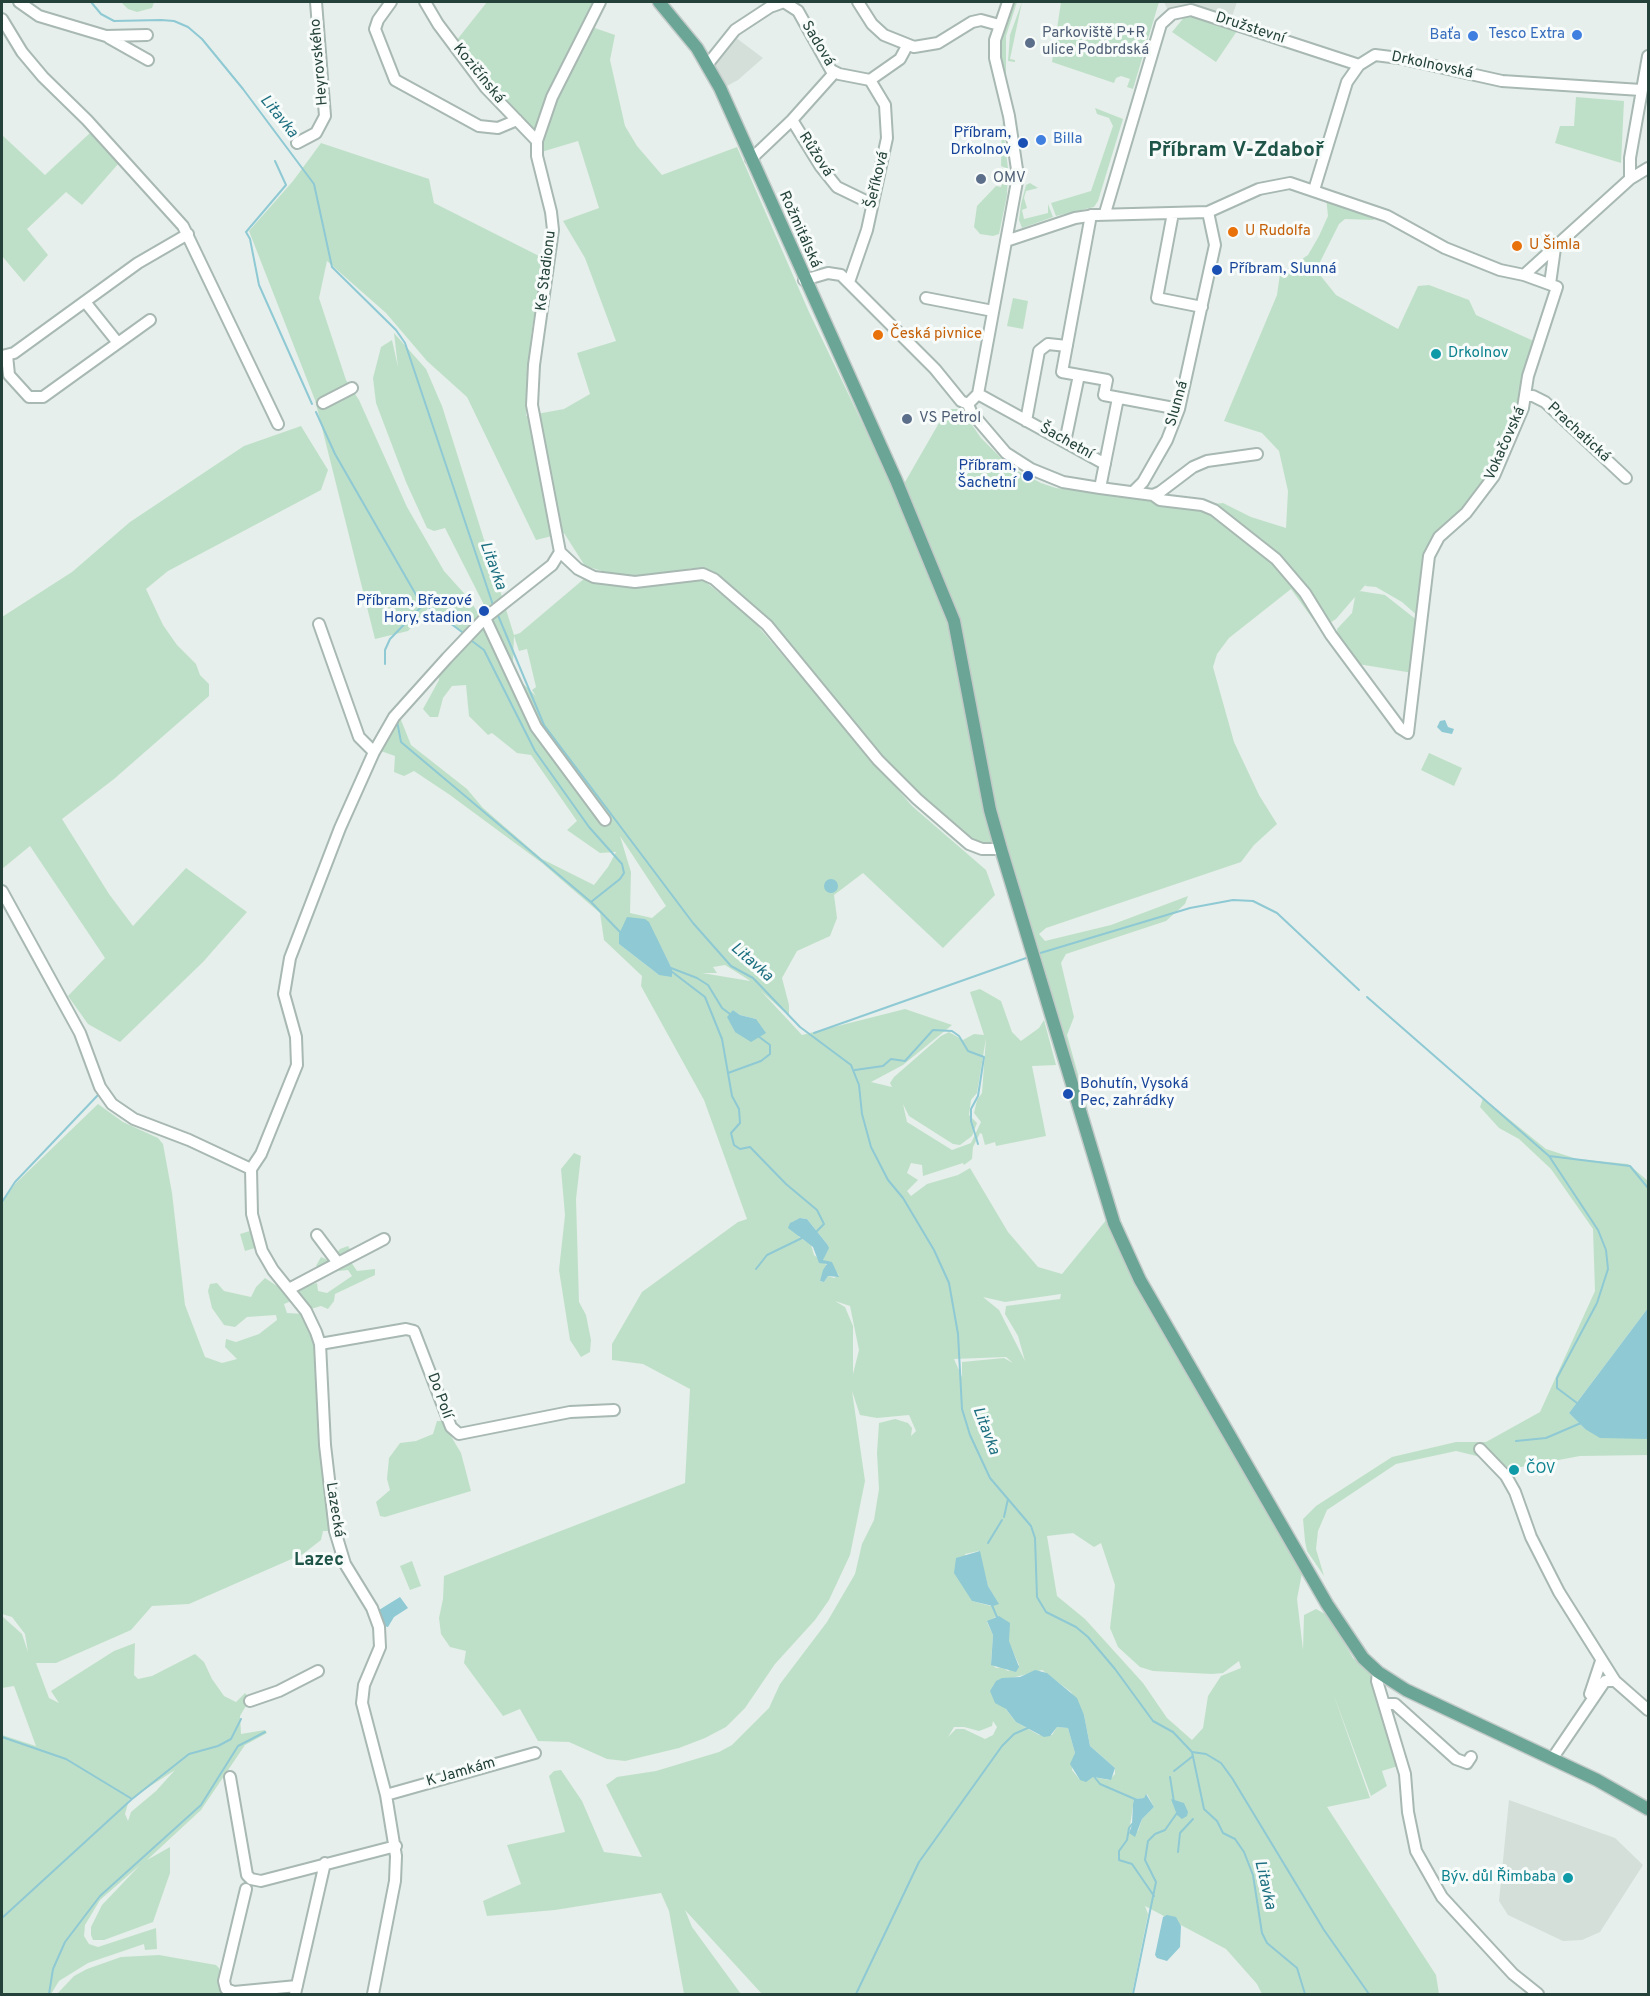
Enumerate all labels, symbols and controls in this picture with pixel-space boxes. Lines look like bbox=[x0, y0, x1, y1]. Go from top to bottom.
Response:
street label: Družstevní bbox=[1213, 9, 1287, 49]
street label: Heyrovského bbox=[307, 18, 333, 106]
street label: Sadová bbox=[797, 18, 837, 70]
place label: Parkoviště P+R ulice Podbrdská bbox=[1042, 25, 1149, 60]
place label: Tesco Extra bbox=[1488, 26, 1565, 44]
place label: Baťa bbox=[1430, 27, 1461, 45]
marker: Tesco Extra bbox=[1570, 28, 1584, 42]
marker: Baťa bbox=[1466, 29, 1480, 43]
marker: Parkoviště P+R ulice Podbrdská bbox=[1023, 36, 1037, 50]
street label: Kozičínská bbox=[448, 40, 508, 108]
street label: Drkolnovská bbox=[1389, 49, 1475, 83]
water label: Litavka bbox=[255, 92, 301, 142]
place label: Příbram, Drkolnov bbox=[950, 125, 1011, 160]
street label: Růžová bbox=[794, 129, 836, 181]
place label: Billa bbox=[1053, 131, 1082, 149]
marker: Billa bbox=[1034, 133, 1048, 147]
marker: Příbram, Drkolnov bbox=[1016, 136, 1030, 150]
district label: Příbram V-Zdaboř bbox=[1148, 139, 1324, 165]
street label: Šeříková bbox=[863, 150, 893, 210]
place label: OMV bbox=[993, 170, 1026, 188]
marker: OMV bbox=[974, 172, 988, 186]
street label: Rožmitálská bbox=[774, 189, 824, 271]
place label: U Rudolfa bbox=[1245, 223, 1311, 241]
marker: U Rudolfa bbox=[1226, 225, 1240, 239]
street label: Ke Stadionu bbox=[533, 230, 561, 312]
place label: U Šimla bbox=[1529, 237, 1580, 255]
marker: U Šimla bbox=[1510, 239, 1524, 253]
place label: Příbram, Slunná bbox=[1229, 261, 1336, 279]
marker: Příbram, Slunná bbox=[1210, 263, 1224, 277]
place label: Česká pivnice bbox=[890, 326, 982, 344]
marker: Česká pivnice bbox=[871, 328, 885, 342]
place label: Drkolnov bbox=[1448, 345, 1509, 363]
marker: Drkolnov bbox=[1429, 347, 1443, 361]
street label: Slunná bbox=[1163, 379, 1193, 429]
street label: Prachatická bbox=[1543, 399, 1613, 467]
street label: Vokačovská bbox=[1482, 404, 1530, 484]
place label: VS Petrol bbox=[919, 410, 981, 428]
marker: VS Petrol bbox=[900, 412, 914, 426]
street label: Šachetní bbox=[1036, 420, 1096, 464]
place label: Příbram, Šachetní bbox=[957, 458, 1016, 493]
marker: Příbram, Šachetní bbox=[1021, 469, 1035, 483]
water label: Litavka bbox=[474, 539, 510, 593]
place label: Příbram, Březové Hory, stadion bbox=[356, 593, 472, 628]
marker: Příbram, Březové Hory, stadion bbox=[477, 604, 491, 618]
water label: Litavka bbox=[726, 939, 776, 987]
place label: Bohutín, Vysoká Pec, zahrádky bbox=[1080, 1076, 1188, 1111]
marker: Bohutín, Vysoká Pec, zahrádky bbox=[1061, 1087, 1075, 1101]
street label: Do Polí bbox=[422, 1371, 456, 1421]
water label: Litavka bbox=[967, 1404, 1003, 1458]
place label: ČOV bbox=[1526, 1461, 1555, 1479]
marker: ČOV bbox=[1507, 1463, 1521, 1477]
street label: Lazecká bbox=[321, 1481, 347, 1539]
district label: Lazec bbox=[294, 1550, 344, 1572]
street label: K Jamkám bbox=[424, 1755, 498, 1791]
water label: Litavka bbox=[1249, 1859, 1279, 1911]
place label: Býv. důl Řimbaba bbox=[1441, 1869, 1556, 1887]
marker: Býv. důl Řimbaba bbox=[1561, 1871, 1575, 1885]

